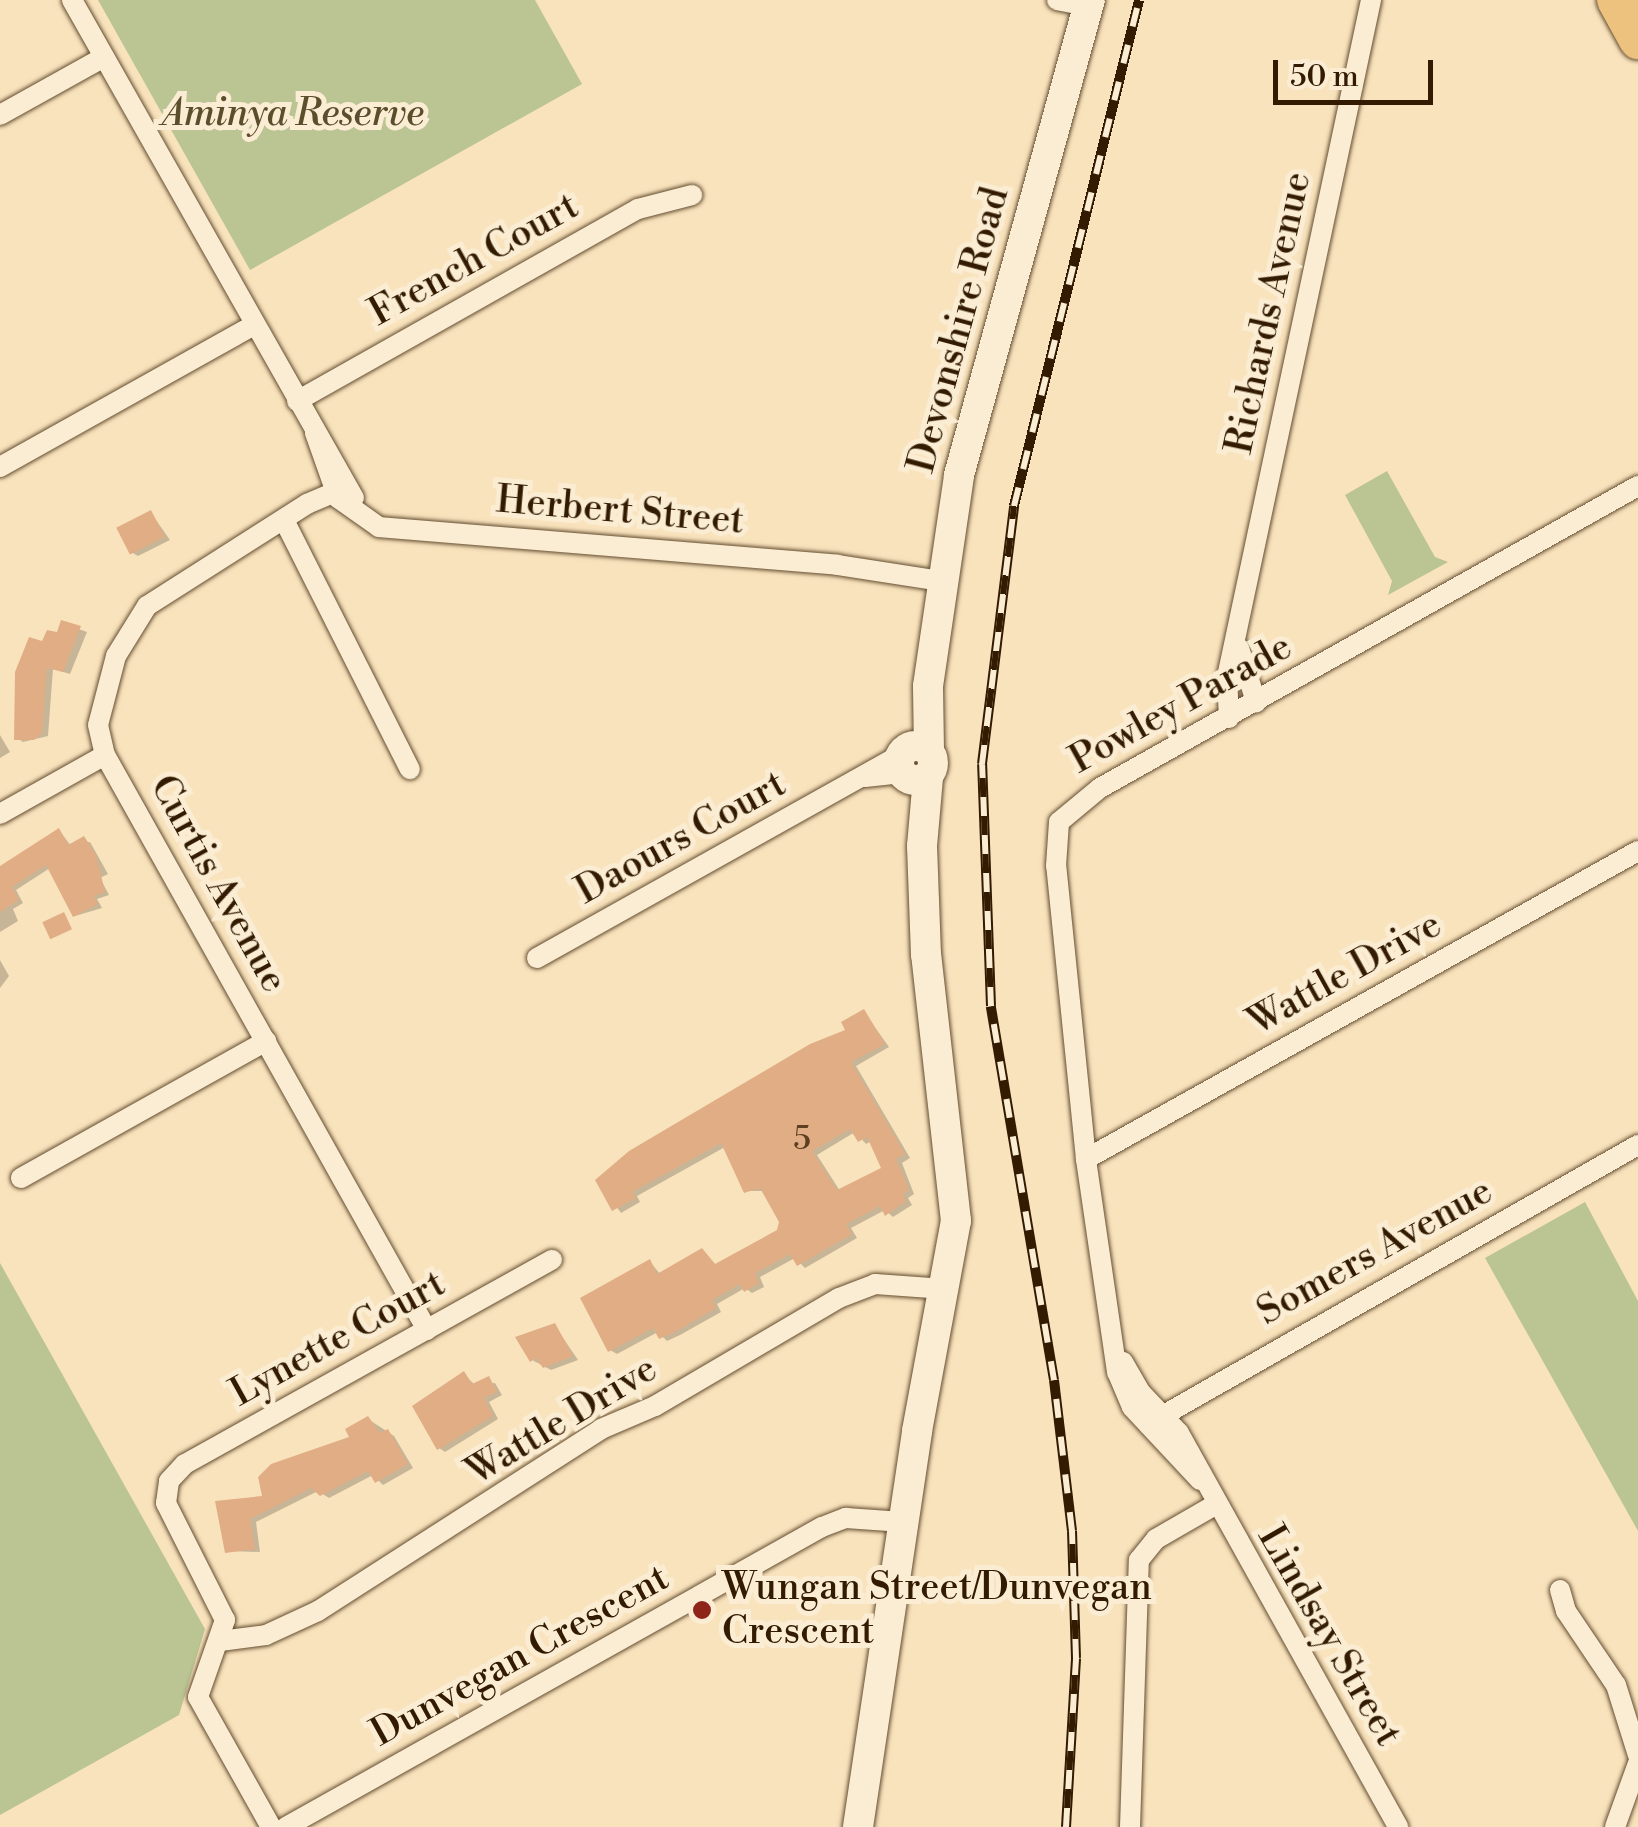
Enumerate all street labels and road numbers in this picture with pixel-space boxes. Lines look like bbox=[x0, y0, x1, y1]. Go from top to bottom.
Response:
street label: Richards Avenue bbox=[1217, 168, 1321, 458]
street label: Devonshire Road bbox=[899, 182, 1019, 478]
street label: French Court bbox=[362, 184, 586, 336]
street label: Herbert Street bbox=[494, 477, 746, 545]
street label: Powley Parade bbox=[1062, 624, 1300, 784]
street label: Daours Court bbox=[568, 762, 794, 914]
street label: Curtis Avenue bbox=[140, 768, 296, 1000]
street label: Wattle Drive bbox=[1241, 902, 1449, 1046]
street label: Somers Avenue bbox=[1249, 1169, 1501, 1335]
street label: Lynette Court bbox=[223, 1261, 453, 1417]
street label: Wattle Drive bbox=[459, 1346, 665, 1496]
street label: Lindsay Street bbox=[1248, 1518, 1410, 1754]
street label: Dunvegan Crescent bbox=[363, 1555, 677, 1757]

